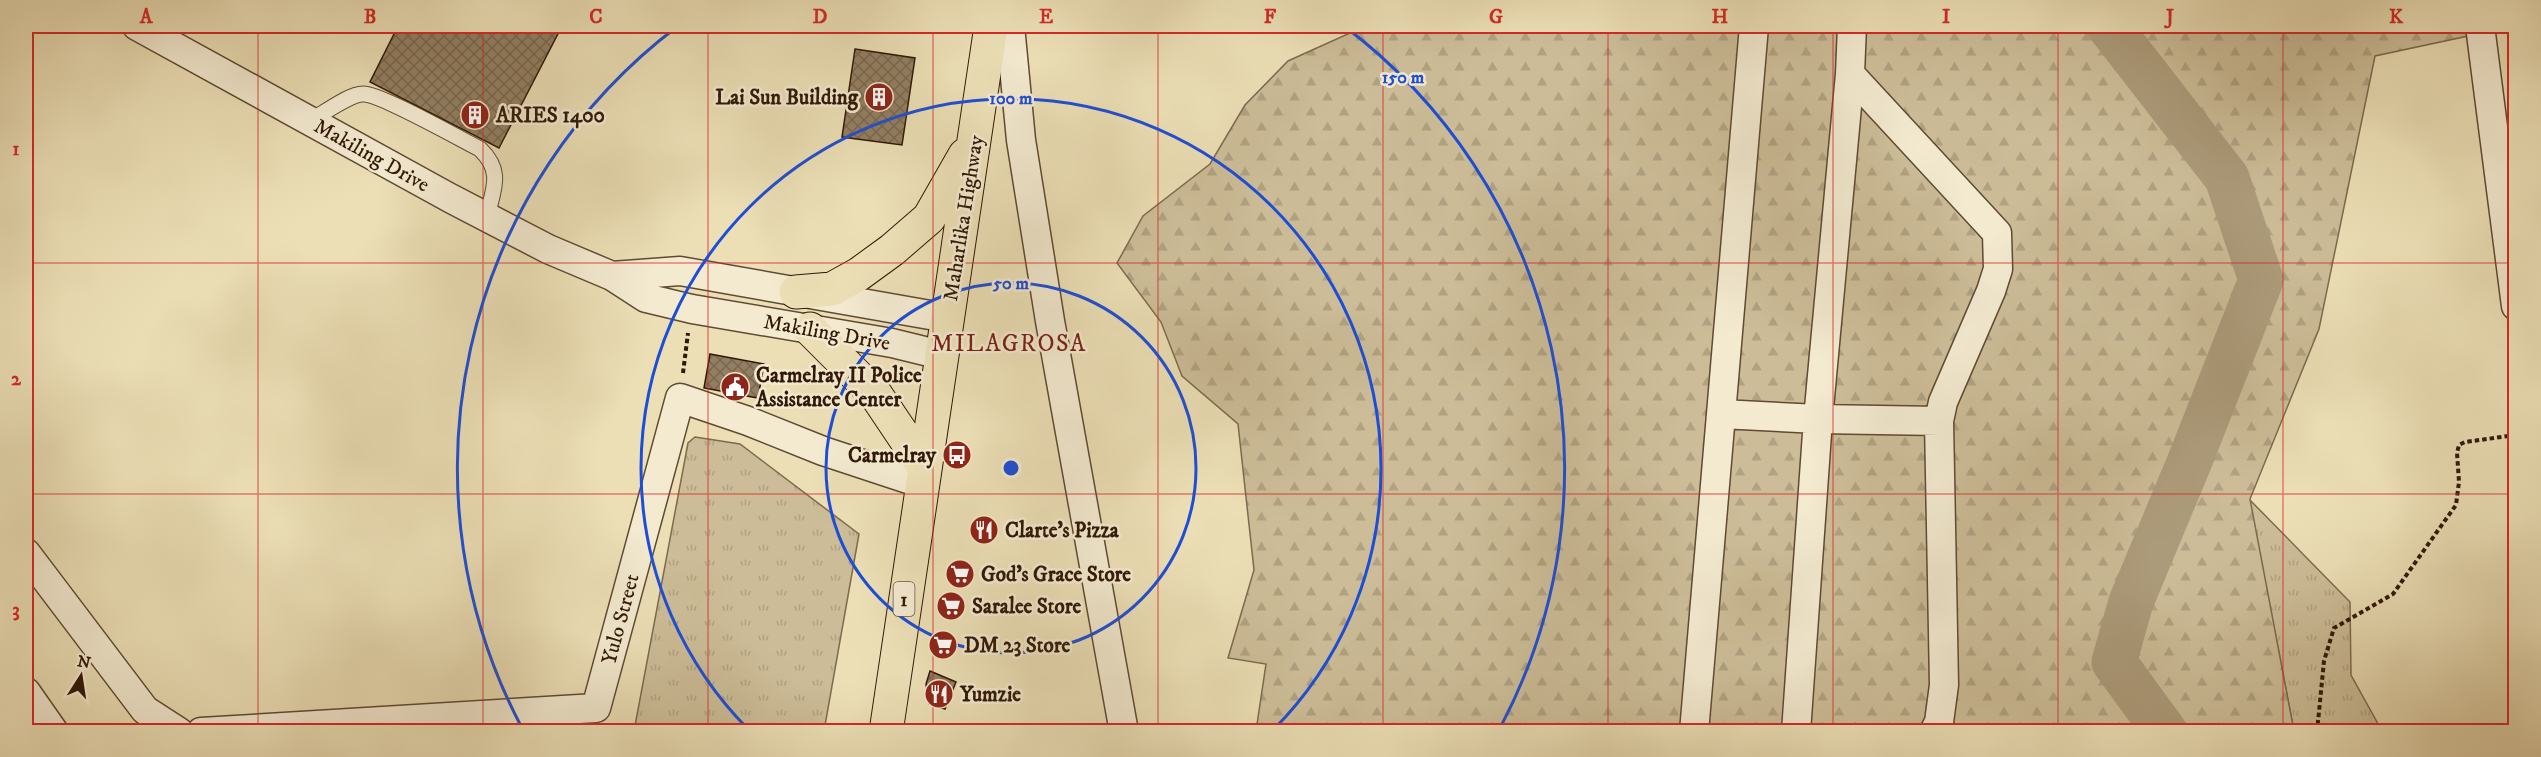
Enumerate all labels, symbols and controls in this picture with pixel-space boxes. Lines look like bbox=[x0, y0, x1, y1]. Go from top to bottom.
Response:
text: A bbox=[139, 5, 154, 30]
text: B bbox=[364, 5, 376, 30]
text: C bbox=[589, 5, 603, 30]
text: D bbox=[813, 5, 828, 30]
text: E bbox=[1039, 5, 1053, 30]
text: F bbox=[1264, 5, 1277, 30]
text: G bbox=[1489, 5, 1503, 30]
text: H bbox=[1712, 5, 1729, 30]
text: I bbox=[1942, 5, 1950, 30]
text: J bbox=[2164, 5, 2174, 30]
text: K bbox=[2389, 5, 2404, 30]
text: 150 m bbox=[1382, 67, 1425, 89]
building icon: Lai Sun Building bbox=[863, 81, 895, 113]
place label: Lai Sun Building bbox=[715, 85, 859, 111]
text: 100 m bbox=[989, 88, 1033, 110]
building icon: ARIES 1400 bbox=[459, 99, 491, 131]
place label: ARIES 1400 bbox=[495, 103, 605, 129]
street label: Makiling Drive bbox=[309, 113, 434, 198]
street label: Maharlika Highway bbox=[938, 132, 990, 303]
text: 1 bbox=[12, 137, 20, 162]
text: 50 m bbox=[992, 273, 1029, 295]
street label: Makiling Drive bbox=[761, 309, 892, 357]
district label: MILAGROSA bbox=[931, 329, 1087, 359]
place label: Carmelray II Police Assistance Center bbox=[755, 363, 922, 413]
text: 2 bbox=[11, 367, 22, 392]
public building icon: Carmelray II Police Assistance Center bbox=[719, 371, 751, 403]
bus stop icon: Carmelray bbox=[941, 439, 973, 471]
place label: Carmelray bbox=[848, 443, 937, 469]
centre of rings bbox=[1001, 458, 1021, 478]
restaurant icon: Clarte's Pizza bbox=[968, 514, 1000, 546]
place label: Clarte's Pizza bbox=[1005, 518, 1120, 544]
supermarket icon: God's Grace Store bbox=[944, 558, 976, 590]
place label: God's Grace Store bbox=[981, 562, 1131, 588]
street label: Yulo Street bbox=[596, 571, 646, 667]
road number: 1 bbox=[894, 582, 914, 616]
supermarket icon: Saralee Store bbox=[935, 590, 967, 622]
place label: Saralee Store bbox=[972, 594, 1081, 620]
text: 3 bbox=[12, 598, 20, 623]
supermarket icon: DM 23 Store bbox=[927, 629, 959, 661]
place label: DM 23 Store bbox=[964, 633, 1070, 659]
north arrow bbox=[51, 646, 111, 706]
text: N bbox=[75, 651, 92, 673]
restaurant icon: Yumzie bbox=[923, 678, 955, 710]
place label: Yumzie bbox=[959, 682, 1021, 708]

